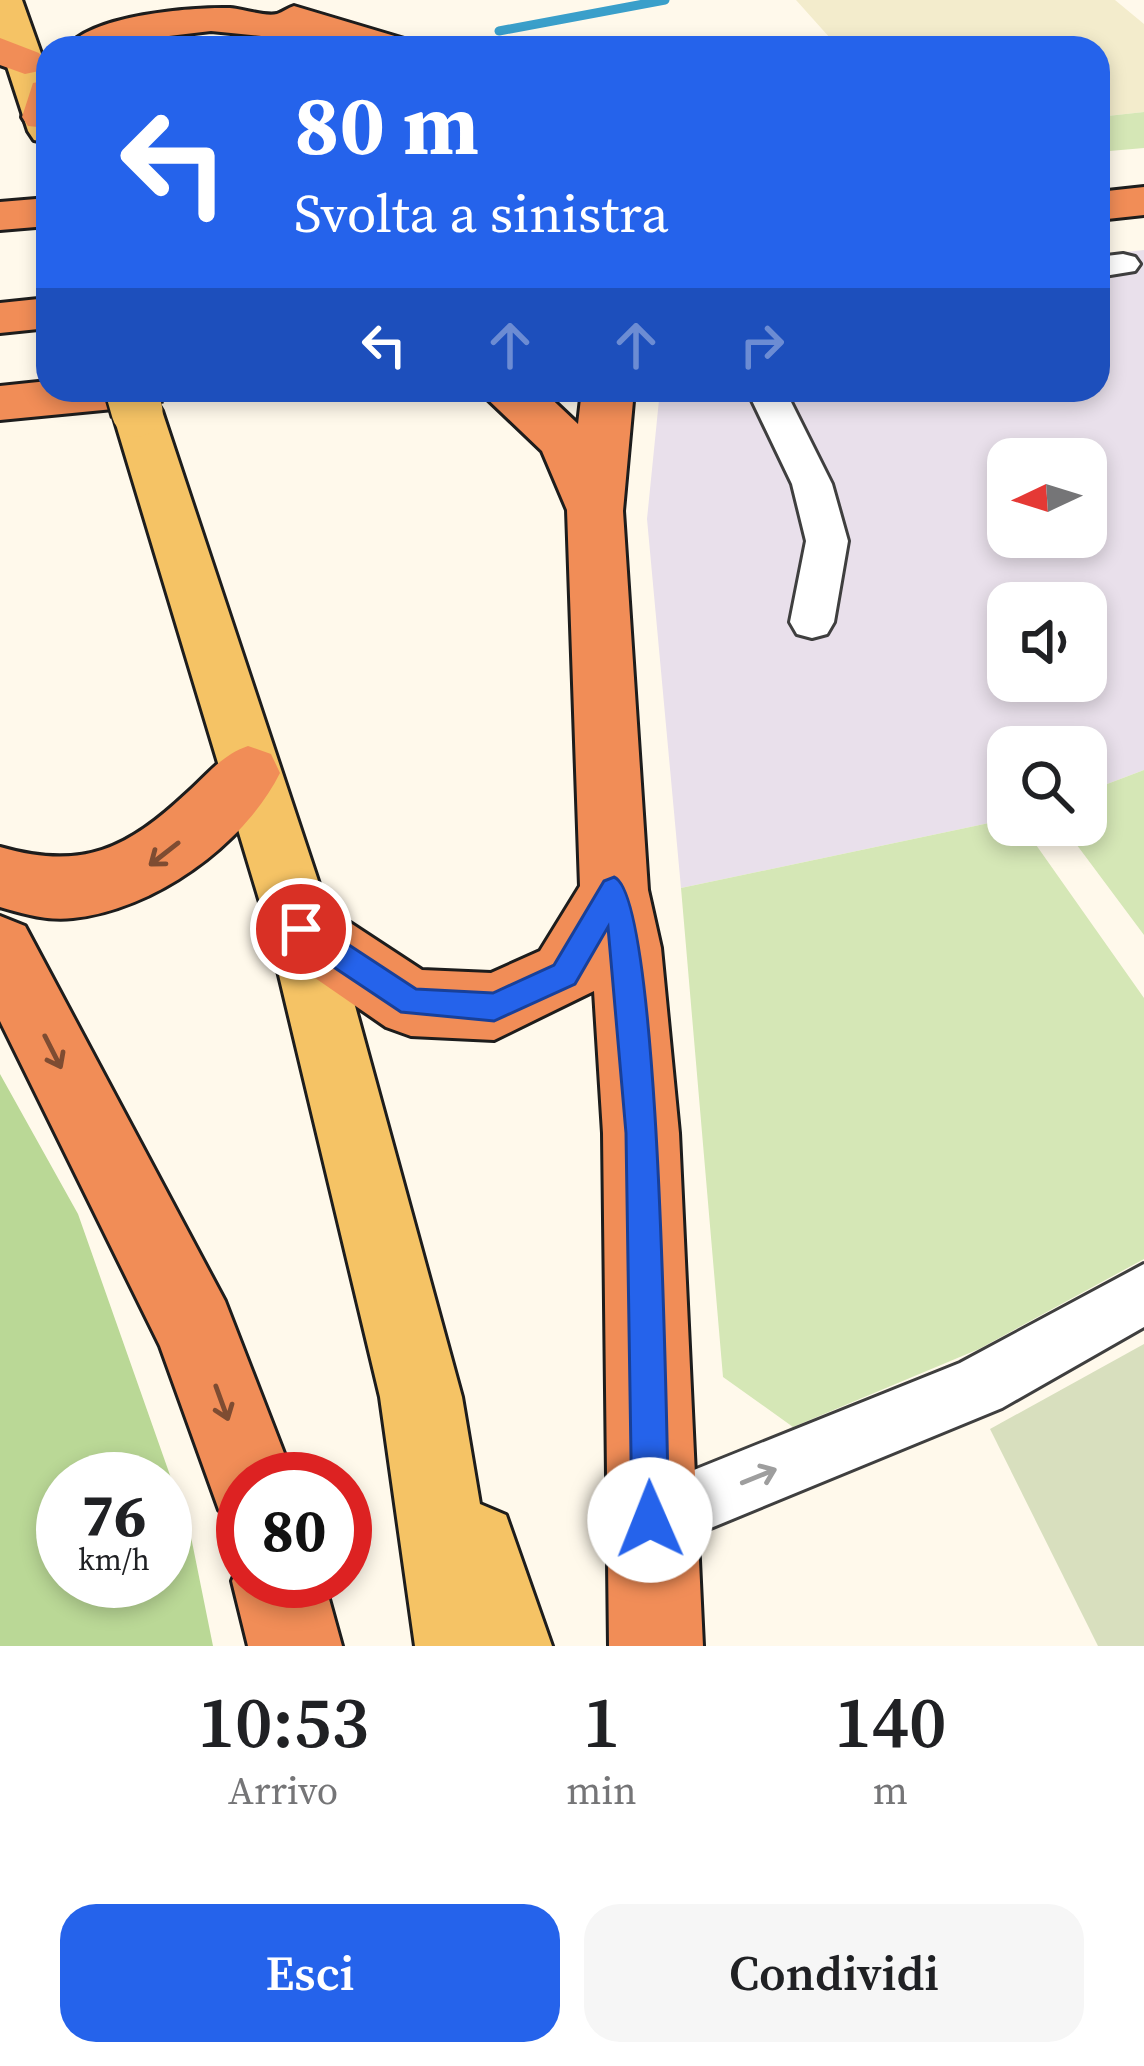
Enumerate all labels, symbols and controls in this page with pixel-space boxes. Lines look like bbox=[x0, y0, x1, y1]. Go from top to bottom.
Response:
text: 80 m bbox=[294, 67, 479, 182]
icon: left bbox=[96, 84, 252, 240]
text: Svolta a sinistra bbox=[294, 176, 669, 250]
icon: left bbox=[351, 312, 417, 378]
icon: ahead bbox=[477, 312, 543, 378]
icon: ahead bbox=[603, 312, 669, 378]
icon: right bbox=[729, 312, 795, 378]
north arrow bbox=[987, 438, 1107, 558]
map controls bbox=[987, 438, 1107, 846]
button: sound bbox=[987, 582, 1107, 702]
button: search bbox=[987, 726, 1107, 846]
one-way arrow bbox=[149, 840, 180, 867]
pin bbox=[250, 878, 352, 980]
icon: arrive bbox=[268, 896, 334, 962]
one-way arrow bbox=[43, 1033, 66, 1069]
one-way arrow bbox=[213, 1384, 234, 1421]
speed limit sign: 80 bbox=[216, 1452, 372, 1608]
position arrow bbox=[587, 1457, 713, 1583]
one-way arrow bbox=[739, 1464, 776, 1485]
text: 76 bbox=[81, 1474, 147, 1556]
text: km/h bbox=[78, 1539, 150, 1580]
text: 10:53 bbox=[197, 1672, 369, 1771]
text: 1 bbox=[583, 1672, 620, 1771]
text: 140 bbox=[834, 1672, 947, 1771]
text: Arrivo bbox=[228, 1764, 338, 1817]
text: min bbox=[566, 1764, 637, 1817]
text: m bbox=[873, 1764, 908, 1817]
button: Esci bbox=[60, 1904, 560, 2042]
button: Condividi bbox=[584, 1904, 1084, 2042]

